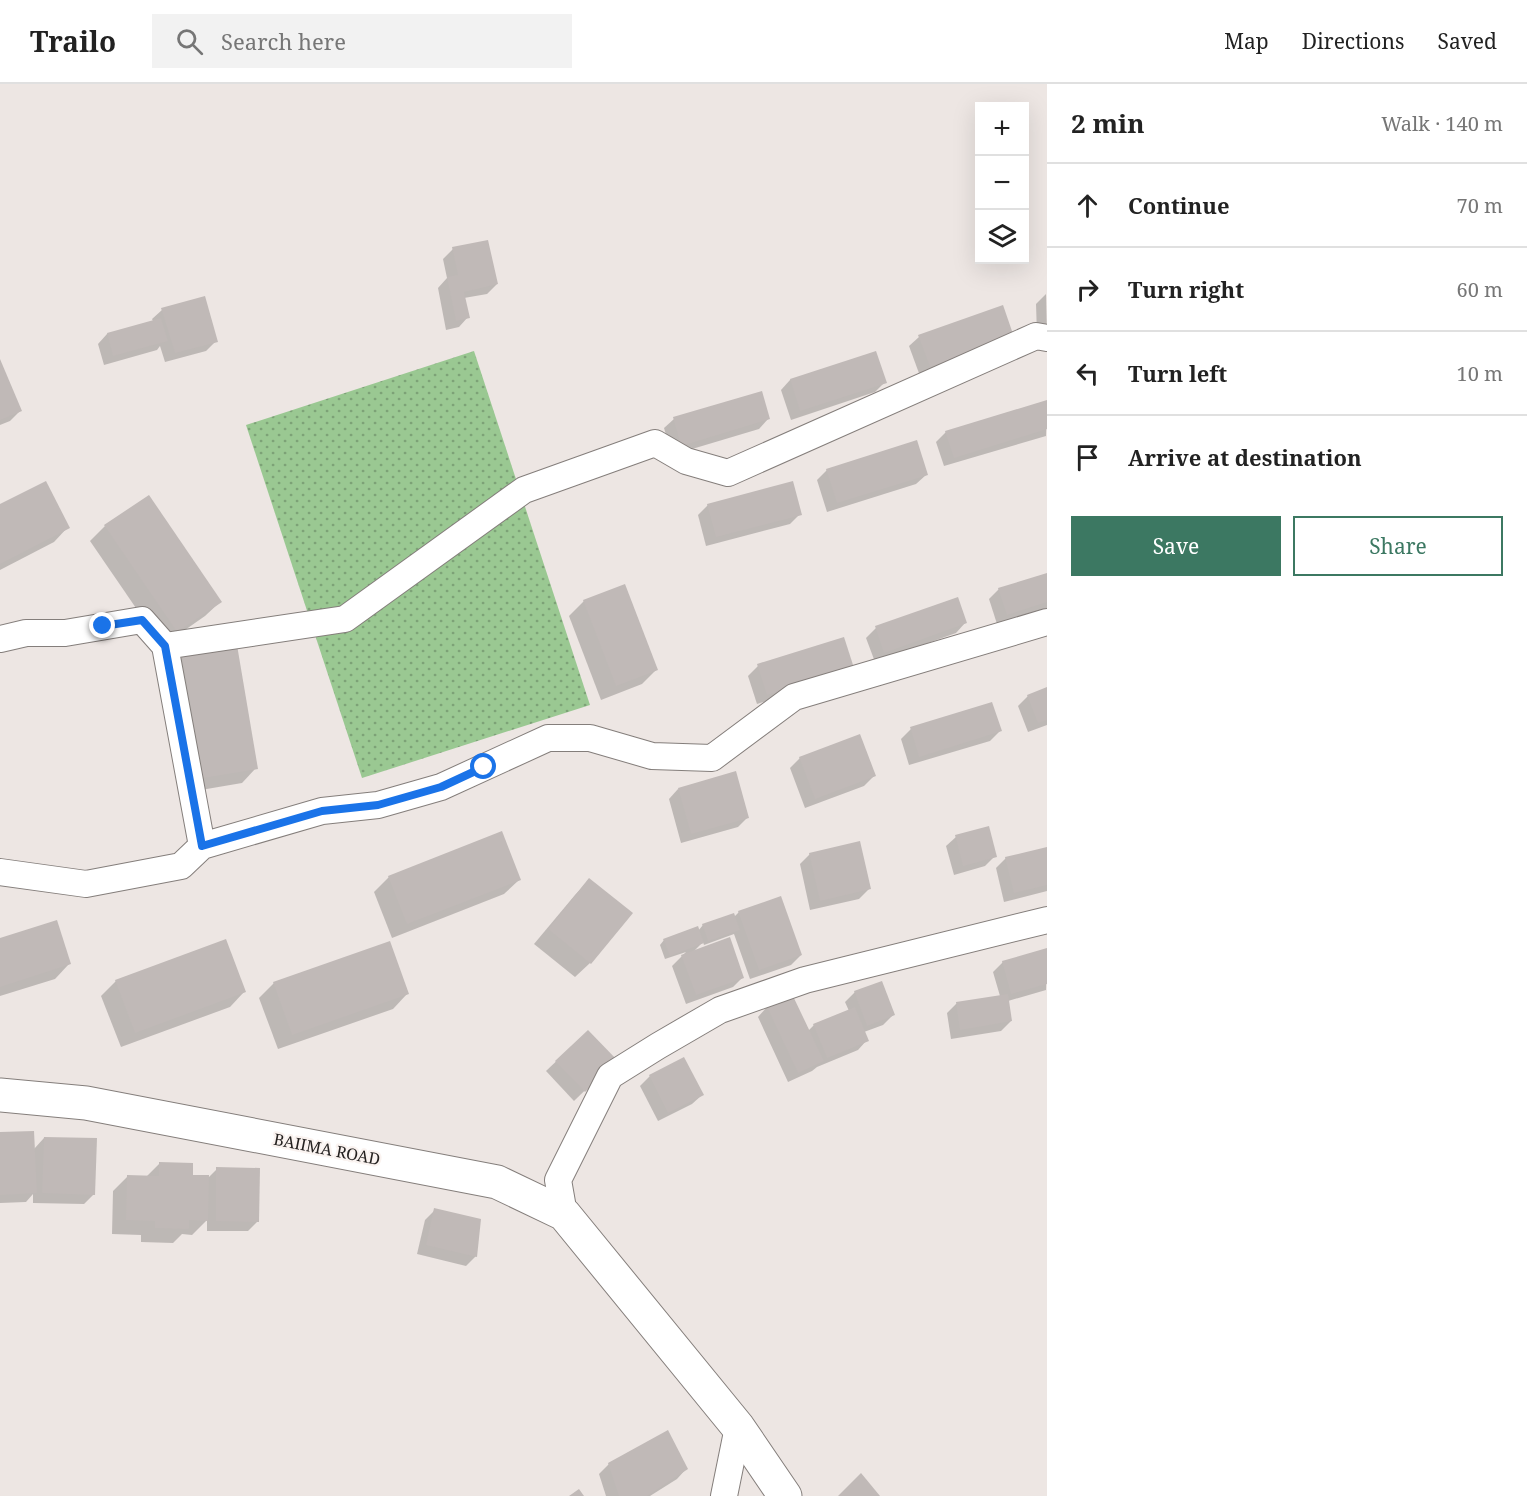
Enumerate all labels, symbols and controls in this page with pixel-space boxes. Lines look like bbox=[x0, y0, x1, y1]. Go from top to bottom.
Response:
search box bbox=[152, 14, 572, 68]
text: Trailo bbox=[30, 22, 116, 60]
icon: search bbox=[173, 25, 206, 58]
text: Search here bbox=[221, 26, 346, 56]
text: Map bbox=[1224, 27, 1269, 55]
text: Directions bbox=[1302, 27, 1404, 55]
text: Saved bbox=[1437, 27, 1497, 55]
map controls bbox=[975, 102, 1029, 264]
button: + bbox=[975, 102, 1029, 156]
text: 2 min bbox=[1071, 105, 1145, 141]
text: Walk · 140 m bbox=[1381, 110, 1503, 137]
button: − bbox=[975, 156, 1029, 210]
icon: ahead bbox=[1071, 189, 1104, 222]
text: Continue bbox=[1128, 190, 1230, 220]
text: 70 m bbox=[1457, 192, 1503, 219]
button: layers bbox=[975, 210, 1029, 264]
icon: right bbox=[1071, 273, 1104, 306]
text: Turn right bbox=[1128, 274, 1244, 304]
text: 60 m bbox=[1457, 276, 1503, 303]
icon: left bbox=[1071, 357, 1104, 390]
text: Turn left bbox=[1128, 358, 1227, 388]
text: 10 m bbox=[1457, 360, 1503, 387]
icon: arrive bbox=[1071, 441, 1104, 474]
text: Arrive at destination bbox=[1128, 442, 1362, 472]
button: Save bbox=[1071, 516, 1281, 576]
button: Share bbox=[1293, 516, 1503, 576]
route end bbox=[89, 612, 115, 638]
route start bbox=[470, 753, 496, 779]
street label: BAIIMA ROAD bbox=[272, 1128, 382, 1170]

